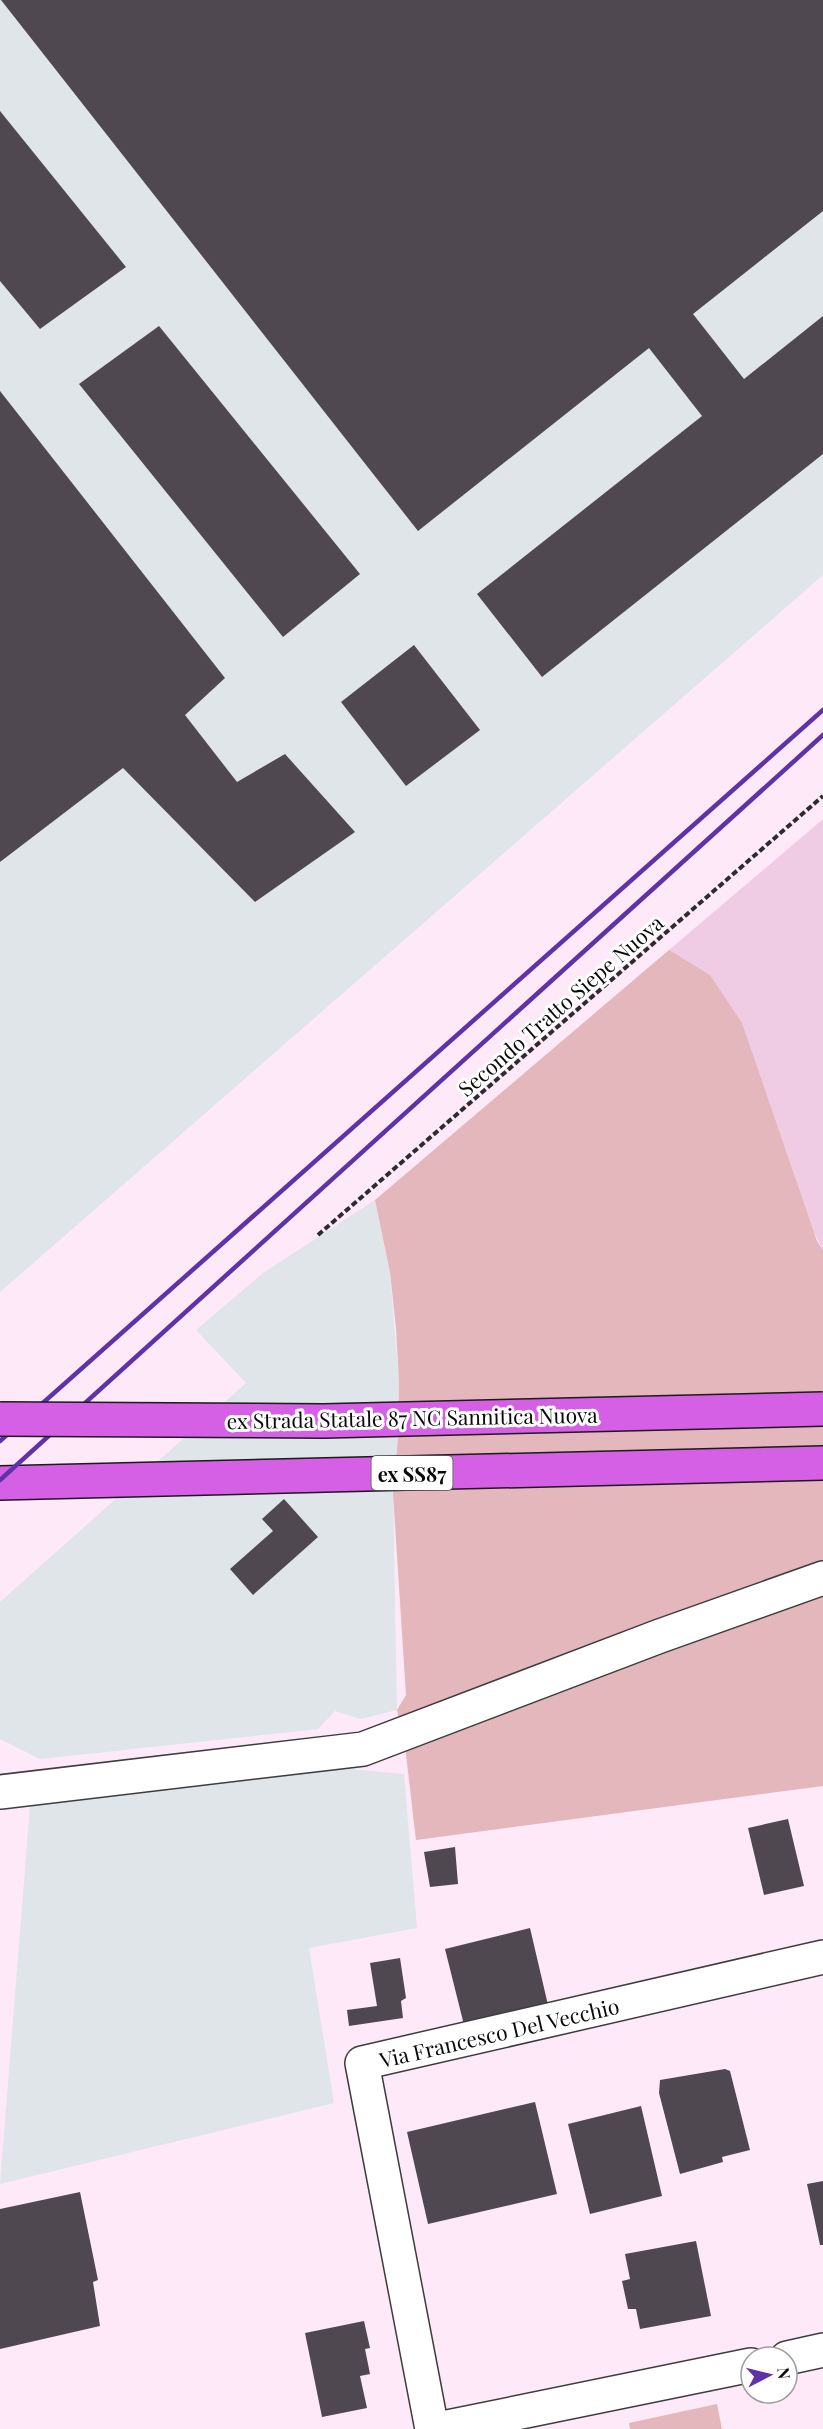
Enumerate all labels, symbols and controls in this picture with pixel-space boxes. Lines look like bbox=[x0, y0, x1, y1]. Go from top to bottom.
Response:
street label: Secondo Tratto Siepe Nuova bbox=[452, 908, 669, 1102]
street label: ex Strada Statale 87 NC Sannitica Nuova bbox=[226, 1400, 598, 1434]
road number: ex SS87 bbox=[372, 1456, 452, 1490]
street label: Via Francesco Del Vecchio bbox=[376, 1991, 622, 2073]
north arrow bbox=[739, 2345, 799, 2405]
text: N bbox=[773, 2366, 796, 2381]

